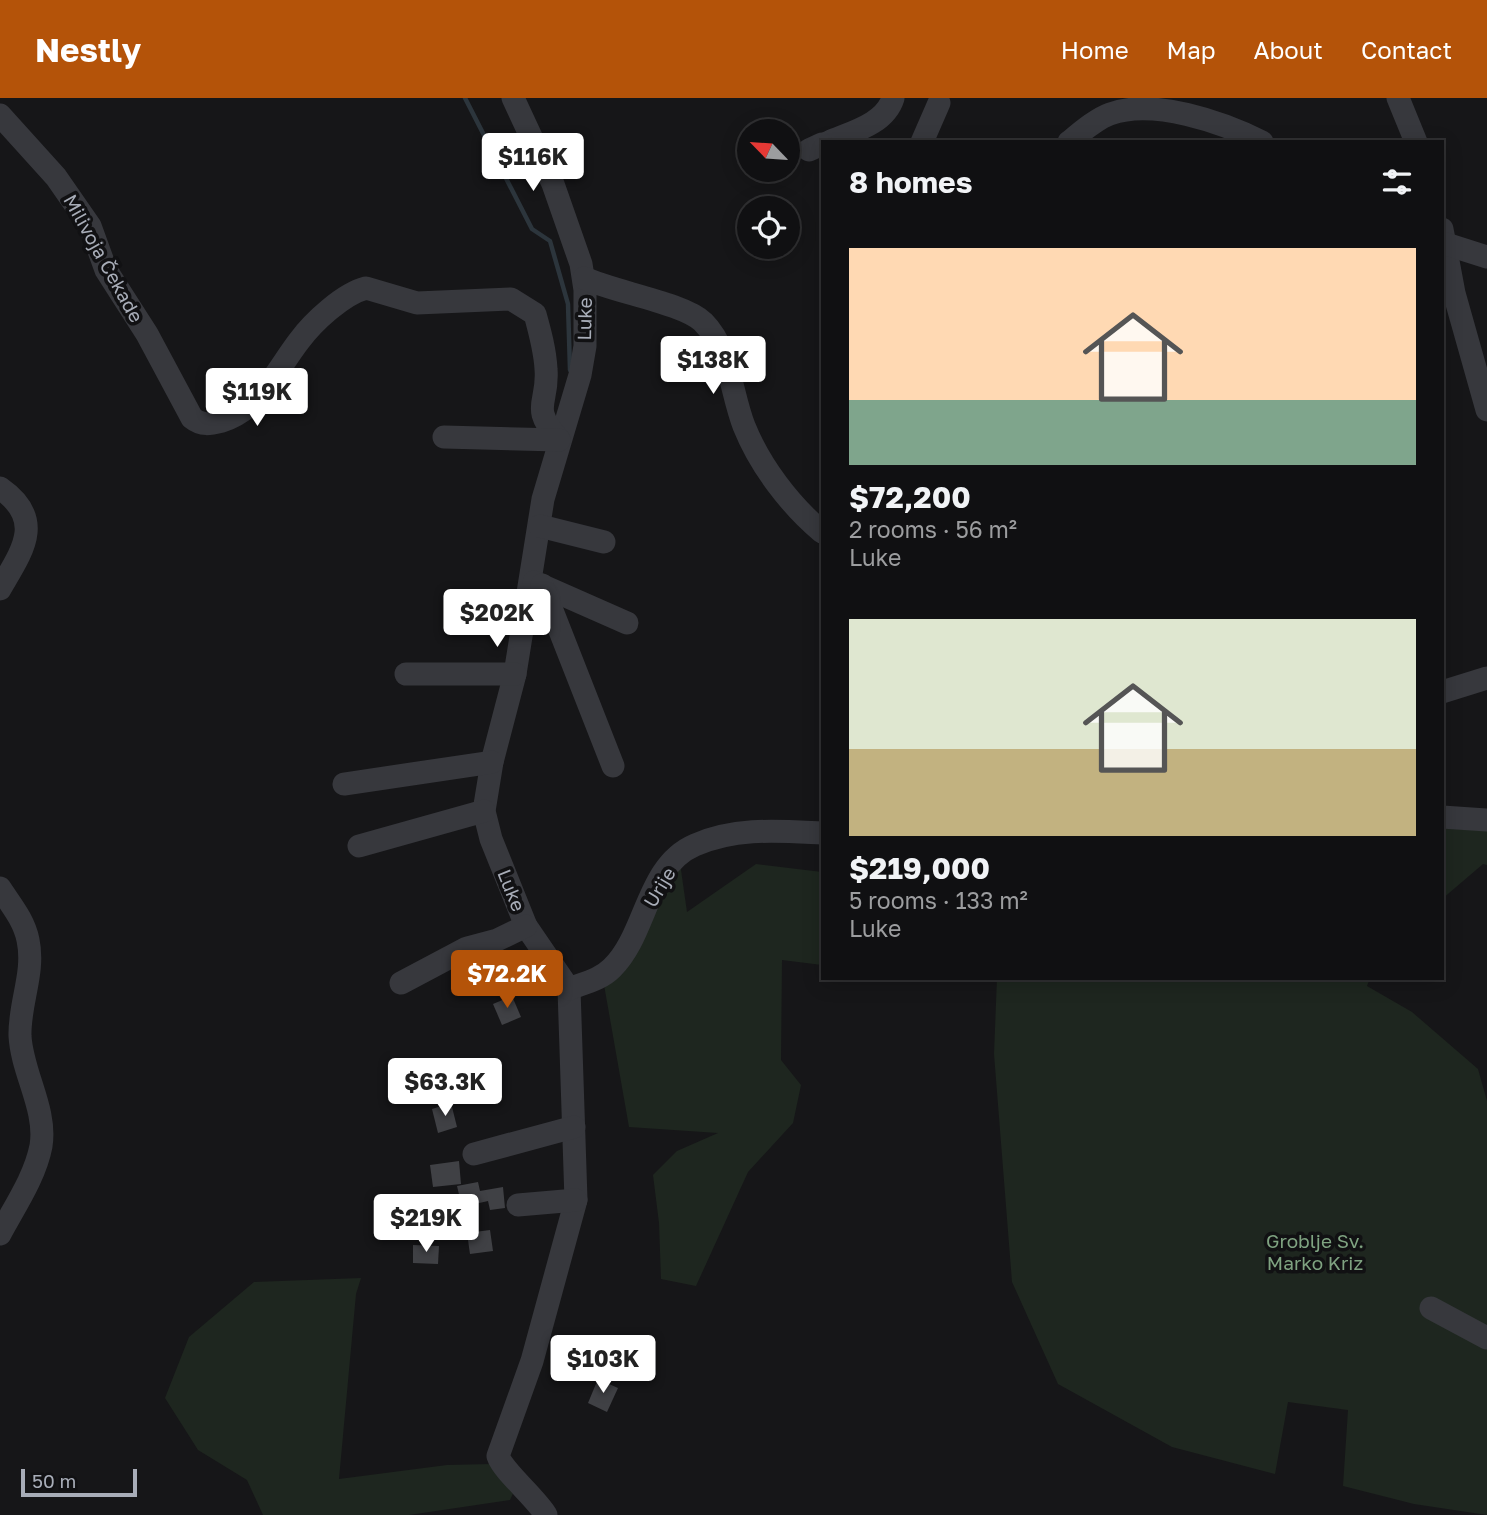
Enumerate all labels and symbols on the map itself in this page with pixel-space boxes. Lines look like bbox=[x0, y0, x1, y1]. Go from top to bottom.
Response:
north arrow bbox=[737, 119, 800, 182]
pin: $116K bbox=[484, 134, 582, 193]
street label: Milivoja Čekade bbox=[59, 190, 149, 326]
street label: Luke bbox=[572, 297, 596, 341]
pin: $138K bbox=[664, 336, 762, 396]
pin: $119K bbox=[208, 368, 306, 428]
pin: $202K bbox=[448, 589, 546, 649]
street label: Urije bbox=[638, 863, 680, 911]
street label: Luke bbox=[493, 866, 531, 914]
pin: $72.2K bbox=[450, 950, 564, 1010]
pin: $63.3K bbox=[388, 1058, 502, 1118]
pin: $219K bbox=[377, 1194, 475, 1254]
park label: Groblje Sv. Marko Kriz bbox=[1266, 1229, 1364, 1274]
pin: $103K bbox=[554, 1336, 652, 1395]
scale bar bbox=[21, 1466, 136, 1498]

